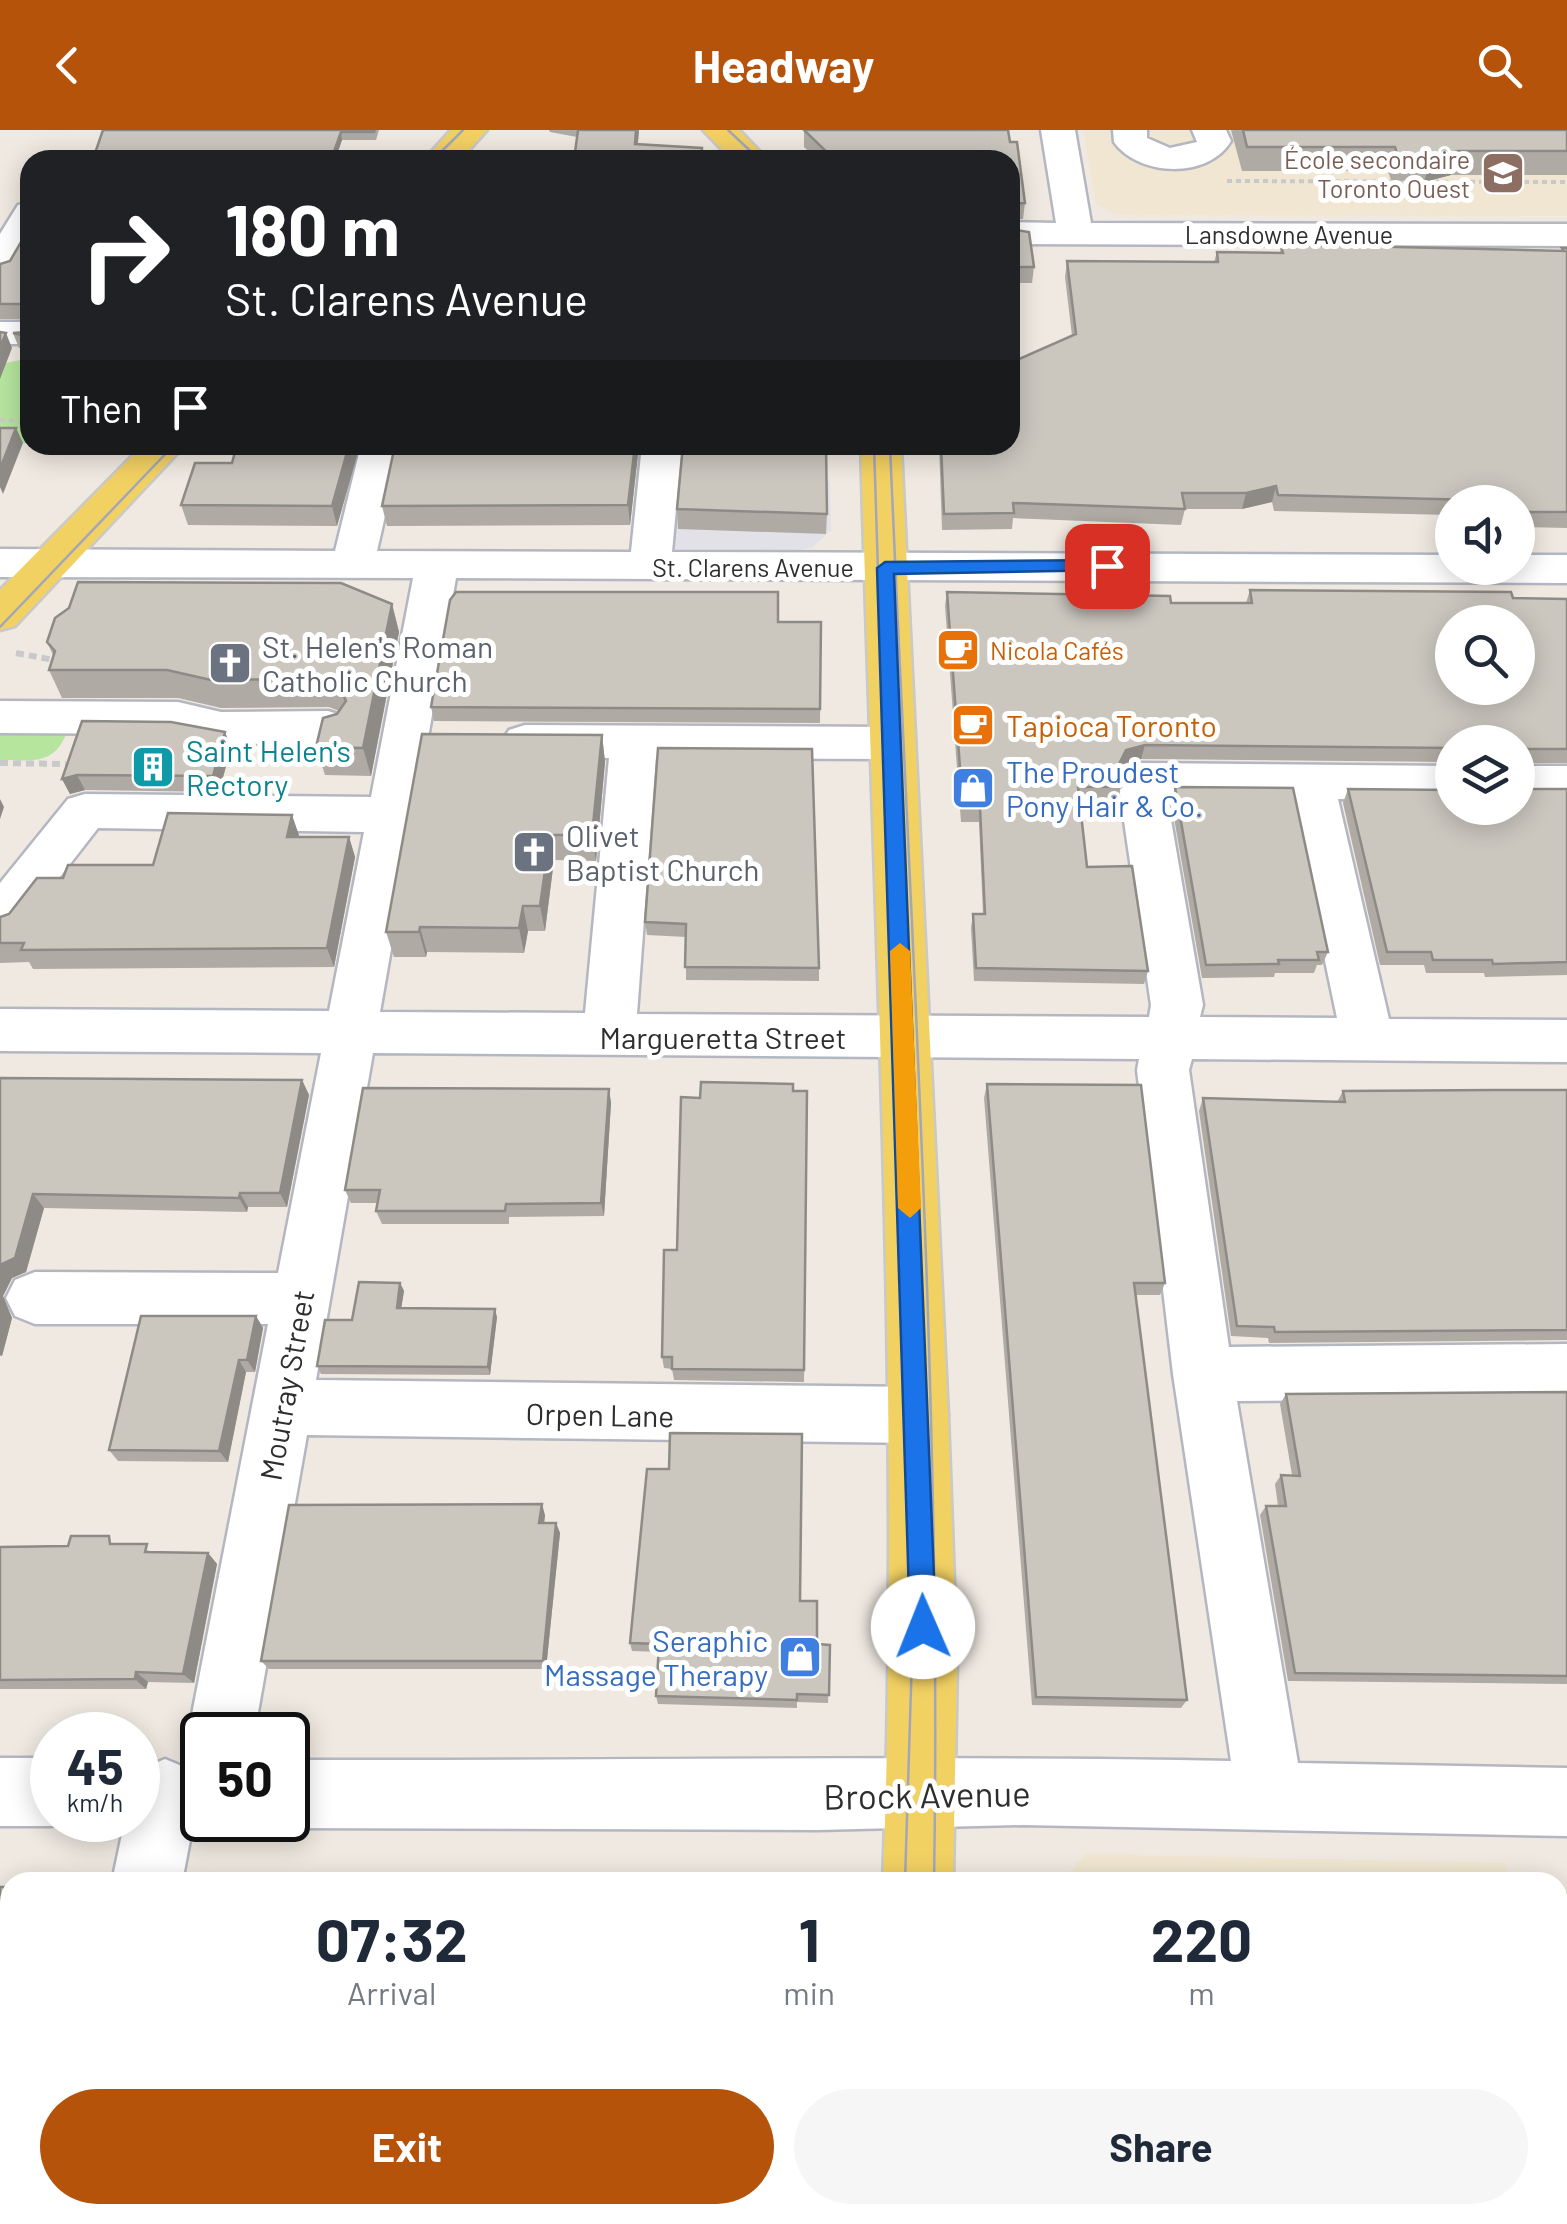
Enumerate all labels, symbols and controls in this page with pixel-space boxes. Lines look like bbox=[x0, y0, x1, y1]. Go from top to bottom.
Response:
icon: back bbox=[40, 38, 95, 93]
text: Headway bbox=[693, 38, 874, 92]
icon: search bbox=[1472, 38, 1527, 93]
place label: École secondaire Toronto Ouest bbox=[1284, 144, 1470, 203]
school or university icon: École secondaire Toronto Ouest bbox=[1480, 150, 1526, 196]
text: 180 m bbox=[225, 186, 400, 270]
icon: right bbox=[60, 190, 190, 320]
street label: Lansdowne Avenue bbox=[1185, 219, 1393, 249]
text: St. Clarens Avenue bbox=[225, 271, 588, 325]
icon: arrive bbox=[163, 380, 218, 435]
text: Then bbox=[60, 385, 143, 431]
map controls bbox=[1435, 485, 1535, 825]
button: sound bbox=[1435, 485, 1535, 585]
pin bbox=[1065, 524, 1150, 609]
icon: arrive bbox=[1080, 539, 1135, 594]
street label: St. Clarens Avenue bbox=[652, 552, 854, 582]
button: search bbox=[1435, 605, 1535, 705]
cafe icon: Nicola Cafés bbox=[935, 627, 981, 673]
place label: St. Helen's Roman Catholic Church bbox=[262, 628, 493, 698]
place label: Nicola Cafés bbox=[990, 635, 1124, 665]
church icon: St. Helen's Roman Catholic Church bbox=[207, 640, 253, 686]
cafe icon: Tapioca Toronto bbox=[950, 702, 996, 748]
place label: Tapioca Toronto bbox=[1006, 707, 1217, 743]
button: layers bbox=[1435, 725, 1535, 825]
place label: Saint Helen's Rectory bbox=[186, 732, 351, 802]
building icon: Saint Helen's Rectory bbox=[130, 744, 176, 790]
place label: The Proudest Pony Hair & Co. bbox=[1006, 753, 1203, 823]
shop icon: The Proudest Pony Hair & Co. bbox=[950, 765, 996, 811]
place label: Olivet Baptist Church bbox=[566, 817, 759, 887]
church icon: Olivet Baptist Church bbox=[511, 829, 557, 875]
street label: Margueretta Street bbox=[599, 1019, 847, 1055]
street label: Moutray Street bbox=[252, 1287, 320, 1483]
street label: Orpen Lane bbox=[525, 1395, 675, 1433]
position arrow bbox=[871, 1575, 975, 1679]
place label: Seraphic Massage Therapy bbox=[544, 1622, 768, 1692]
shop icon: Seraphic Massage Therapy bbox=[777, 1634, 823, 1680]
speed limit sign: 50 bbox=[180, 1712, 310, 1842]
text: 45 bbox=[66, 1735, 124, 1795]
street label: Brock Avenue bbox=[823, 1771, 1031, 1817]
text: km/h bbox=[67, 1787, 123, 1817]
text: 07:32 bbox=[316, 1902, 468, 1974]
text: 1 bbox=[799, 1902, 820, 1974]
text: 220 bbox=[1151, 1902, 1252, 1974]
text: Arrival bbox=[347, 1973, 436, 2011]
text: min bbox=[783, 1973, 835, 2011]
text: m bbox=[1188, 1973, 1215, 2011]
button: Exit bbox=[40, 2089, 774, 2204]
button: Share bbox=[794, 2089, 1528, 2204]

